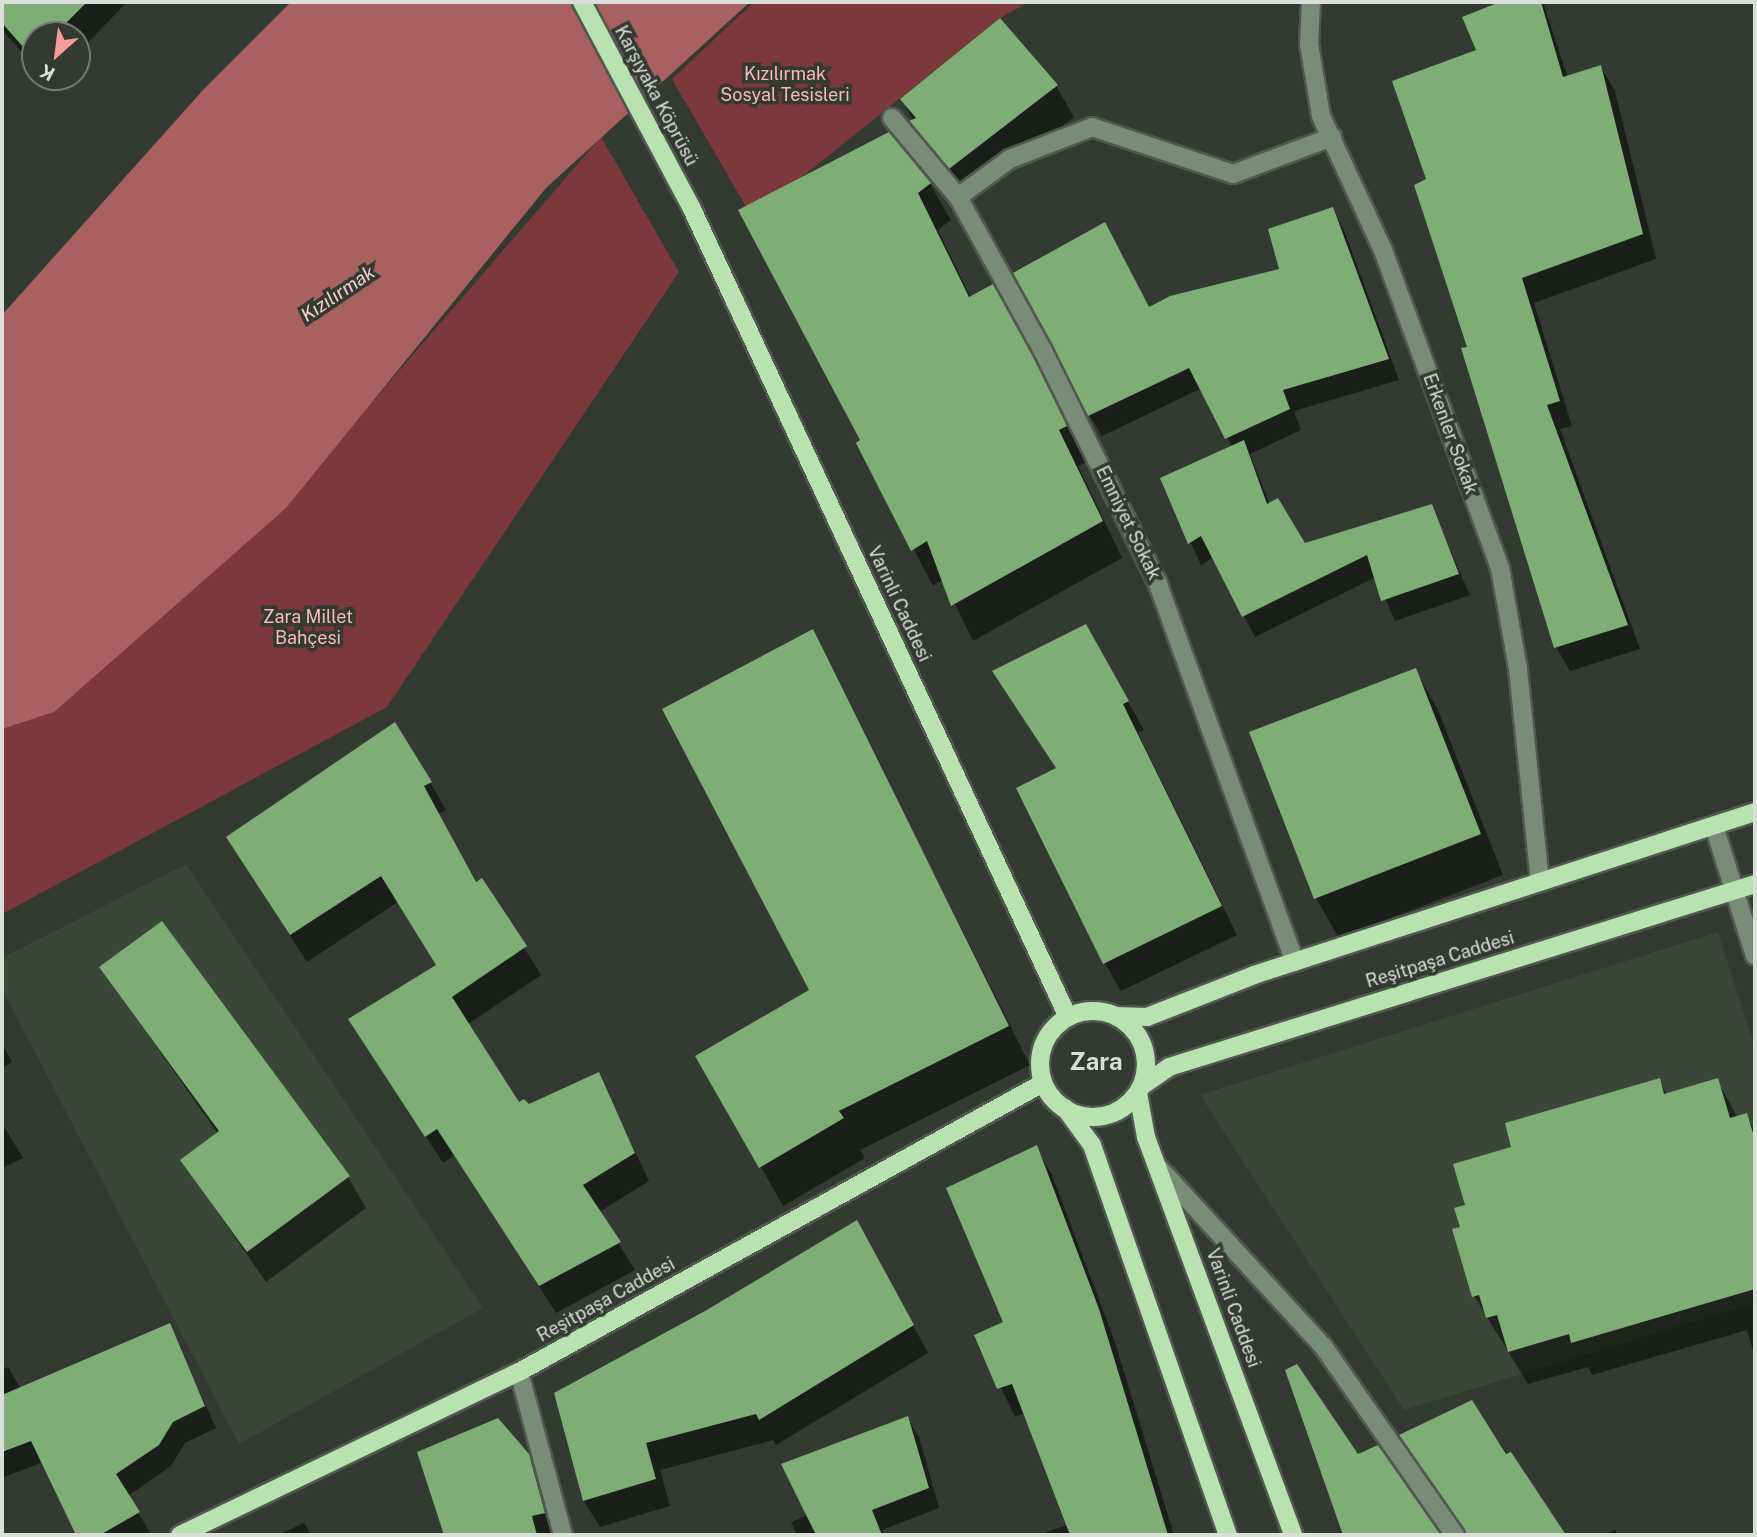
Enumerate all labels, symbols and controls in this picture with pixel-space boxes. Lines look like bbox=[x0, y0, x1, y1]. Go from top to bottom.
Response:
north arrow bbox=[21, 21, 91, 91]
street label: Karşıyaka Köprüsü bbox=[610, 22, 702, 170]
text: K bbox=[36, 60, 58, 86]
park label: Kızılırmak Sosyal Tesisleri bbox=[720, 64, 850, 106]
water label: Kızılırmak bbox=[297, 261, 379, 327]
street label: Erkenler Sokak bbox=[1418, 371, 1482, 497]
street label: Emniyet Sokak bbox=[1091, 462, 1165, 584]
street label: Varinli Caddesi bbox=[863, 543, 935, 665]
park label: Zara Millet Bahçesi bbox=[263, 607, 353, 650]
street label: Reşitpaşa Caddesi bbox=[1363, 927, 1517, 993]
district label: Zara bbox=[1069, 1048, 1123, 1076]
street label: Varinli Caddesi bbox=[1201, 1246, 1265, 1370]
street label: Reşitpaşa Caddesi bbox=[533, 1253, 679, 1347]

